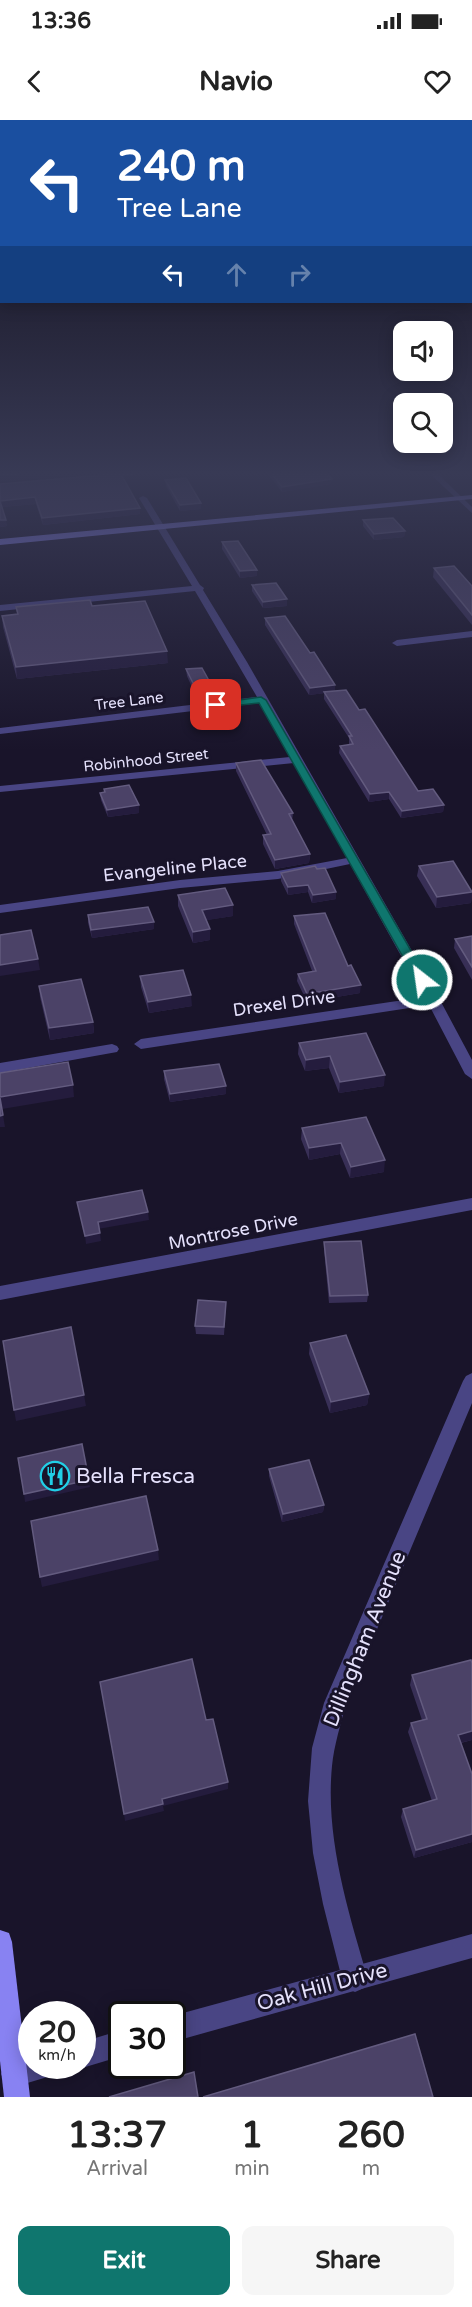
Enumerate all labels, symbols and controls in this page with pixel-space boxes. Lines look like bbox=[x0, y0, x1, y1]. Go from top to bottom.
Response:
text: 13:36 bbox=[30, 8, 91, 34]
icon: back bbox=[18, 65, 51, 98]
text: Navio bbox=[199, 65, 273, 98]
icon: heart bbox=[421, 65, 454, 98]
text: 240 m bbox=[117, 141, 246, 192]
icon: left bbox=[18, 144, 96, 222]
text: Tree Lane bbox=[117, 192, 242, 225]
icon: left bbox=[157, 258, 190, 291]
icon: ahead bbox=[220, 258, 253, 291]
icon: right bbox=[283, 258, 316, 291]
map controls bbox=[393, 321, 453, 453]
button: sound bbox=[393, 321, 453, 381]
button: search bbox=[393, 393, 453, 453]
pin bbox=[190, 679, 241, 730]
street label: Tree Lane bbox=[93, 688, 165, 714]
icon: arrive bbox=[199, 688, 232, 721]
street label: Robinhood Street bbox=[83, 744, 210, 776]
street label: Evangeline Place bbox=[102, 850, 248, 886]
position arrow bbox=[390, 948, 454, 1012]
street label: Drexel Drive bbox=[231, 985, 337, 1021]
street label: Montrose Drive bbox=[167, 1208, 299, 1254]
restaurant icon: Bella Fresca bbox=[39, 1460, 71, 1492]
place label: Bella Fresca bbox=[76, 1464, 195, 1489]
street label: Dillingham Avenue bbox=[318, 1548, 412, 1730]
street label: Oak Hill Drive bbox=[254, 1958, 390, 2016]
speed limit sign: 30 bbox=[108, 2001, 186, 2079]
text: 20 bbox=[38, 2014, 76, 2051]
text: km/h bbox=[38, 2046, 76, 2064]
text: 13:37 bbox=[67, 2114, 167, 2157]
text: 1 bbox=[241, 2114, 263, 2157]
text: 260 bbox=[337, 2114, 405, 2157]
text: Arrival bbox=[86, 2157, 148, 2181]
text: min bbox=[234, 2157, 270, 2181]
text: m bbox=[362, 2157, 380, 2181]
button: Exit bbox=[18, 2226, 230, 2295]
button: Share bbox=[242, 2226, 454, 2295]

